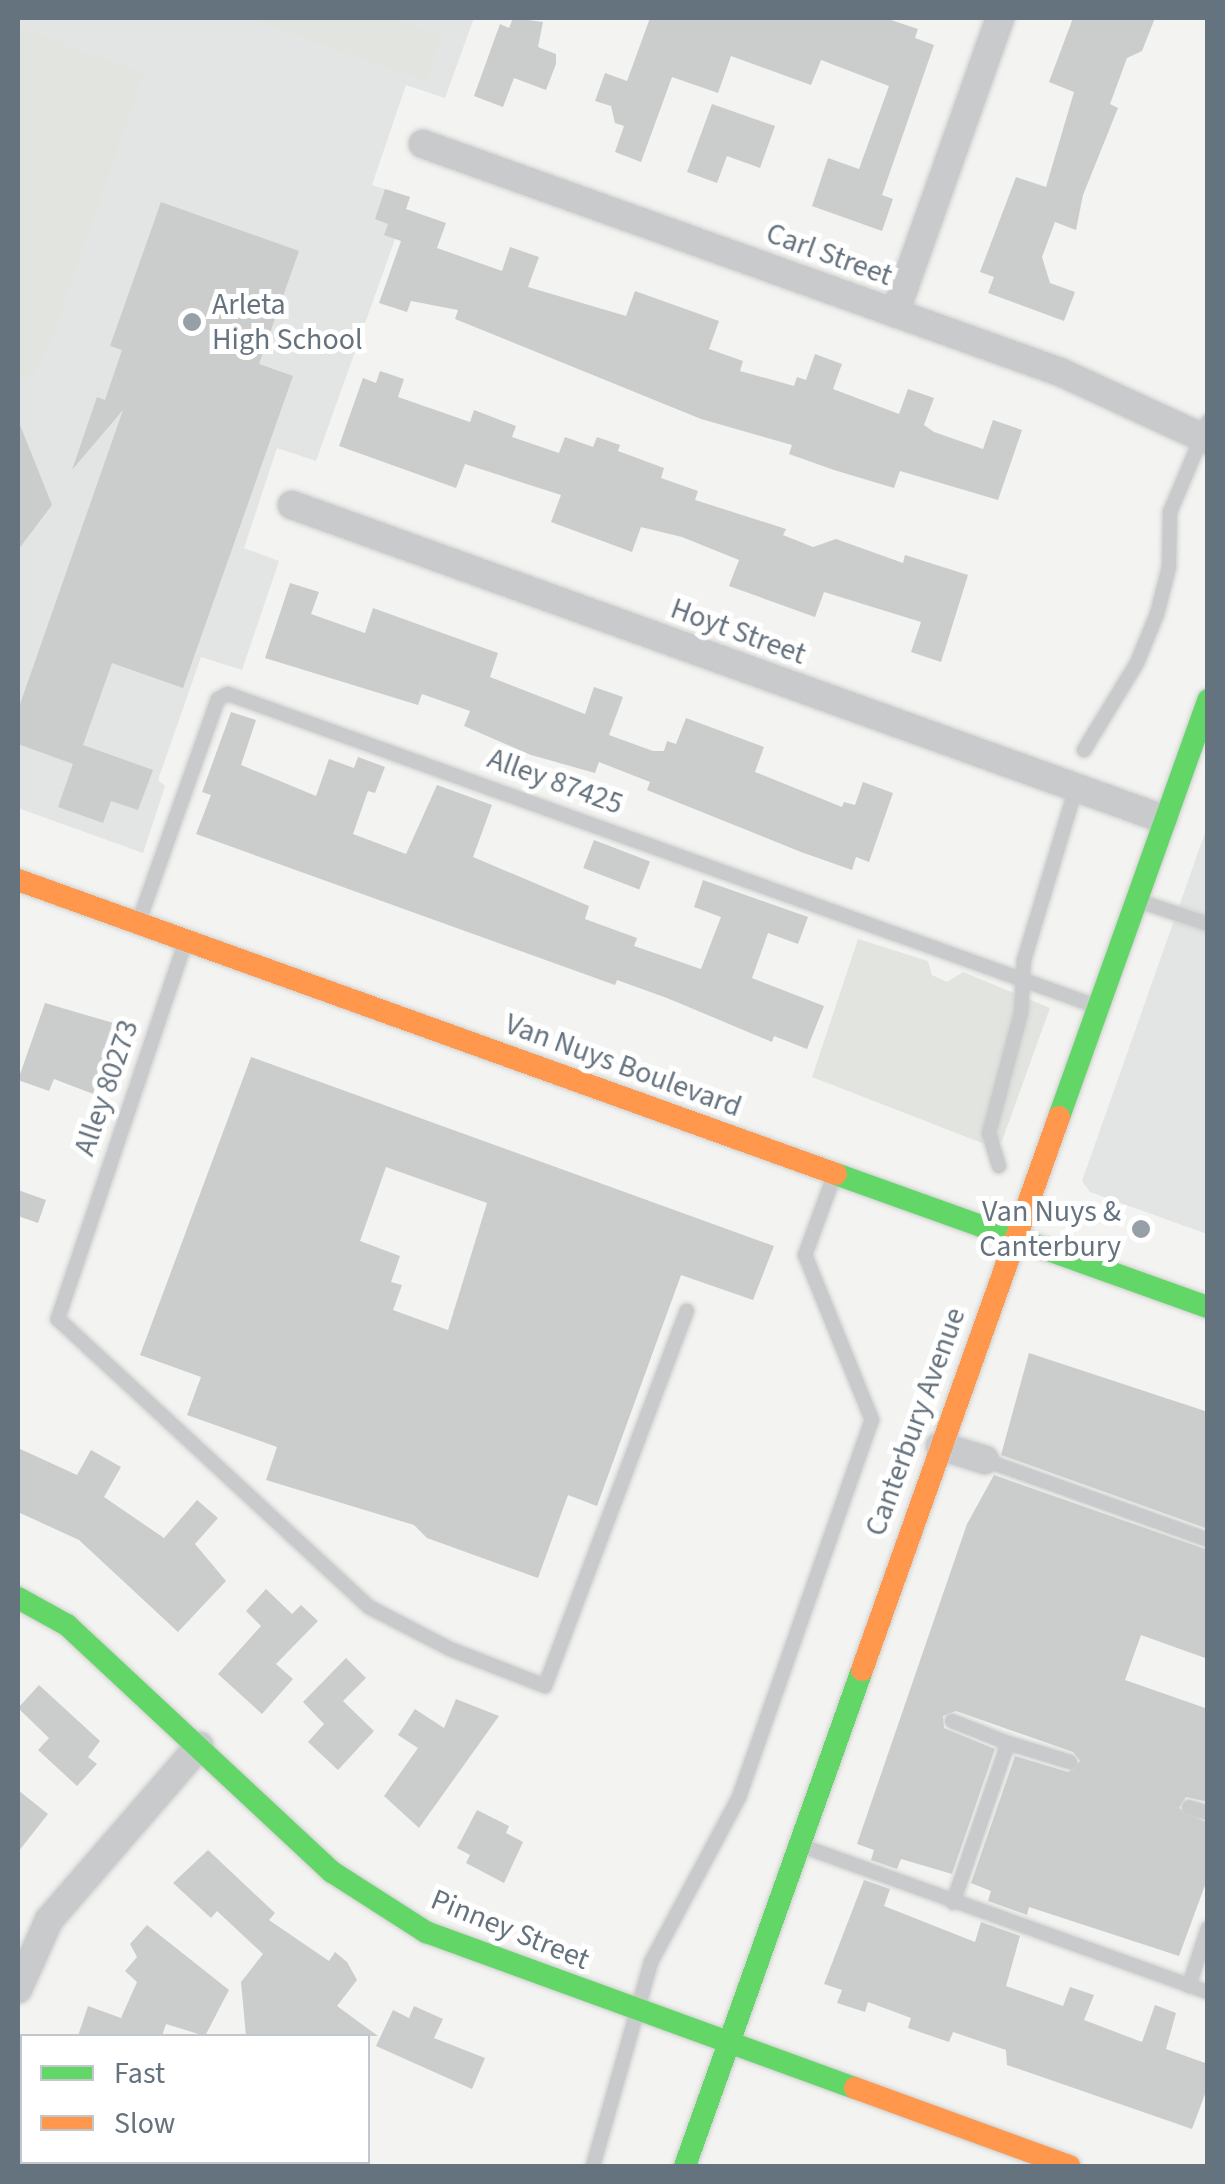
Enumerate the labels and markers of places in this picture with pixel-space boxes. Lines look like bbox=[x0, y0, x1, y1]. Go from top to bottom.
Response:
place label: Arleta High School bbox=[212, 287, 363, 358]
marker: Arleta High School bbox=[181, 311, 203, 333]
place label: Van Nuys & Canterbury bbox=[979, 1194, 1121, 1264]
marker: Van Nuys & Canterbury bbox=[1130, 1218, 1152, 1240]

